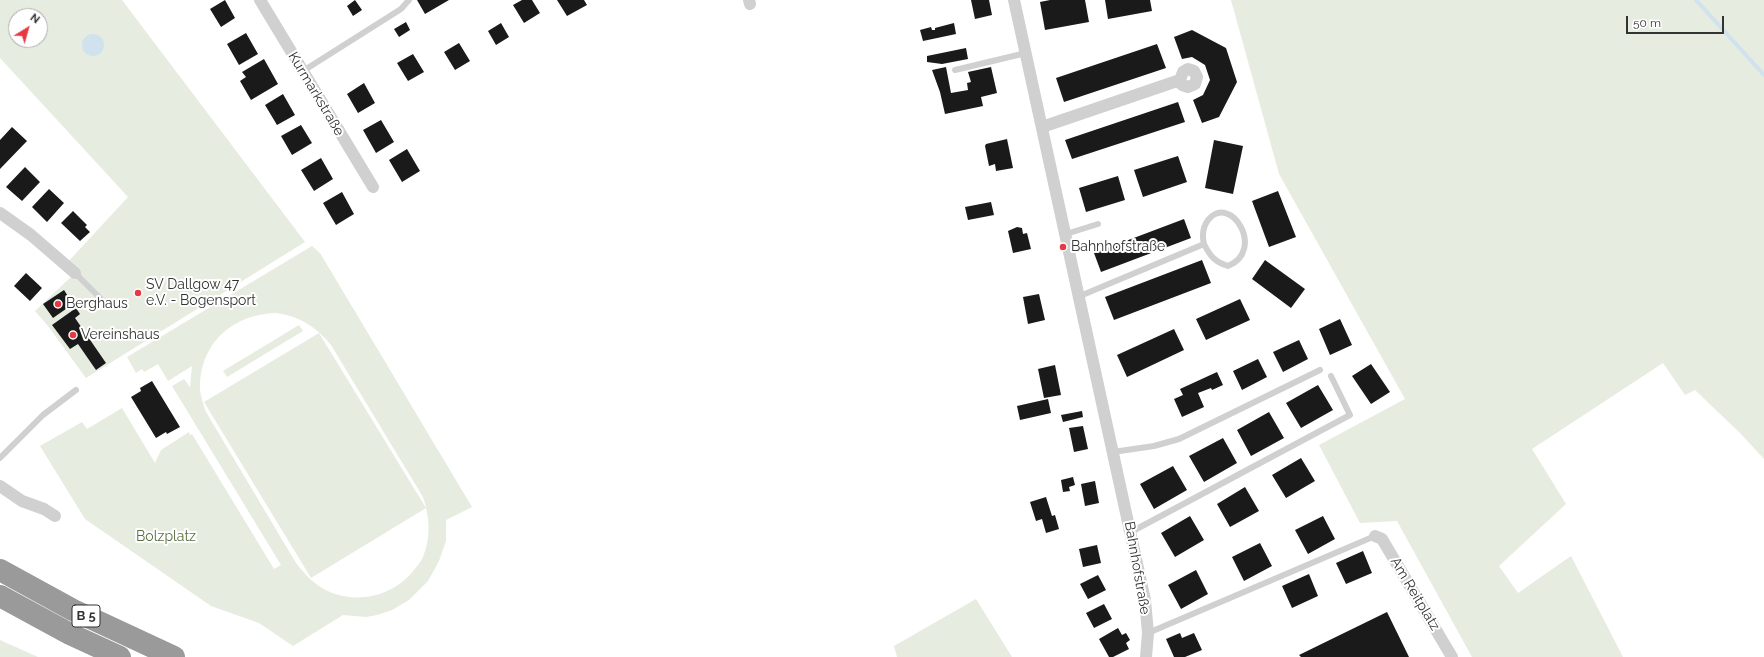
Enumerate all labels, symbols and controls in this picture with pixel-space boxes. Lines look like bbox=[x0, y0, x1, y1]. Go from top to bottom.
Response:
north arrow bbox=[8, 8, 48, 48]
scale bar bbox=[1628, 8, 1726, 34]
text: N bbox=[28, 11, 42, 27]
text: 50 m bbox=[1633, 16, 1661, 30]
street label: Kurmarkstraße bbox=[284, 49, 348, 139]
place label: Bahnhofstraße bbox=[1071, 239, 1165, 255]
marker: Bahnhofstraße bbox=[1058, 242, 1068, 252]
place label: SV Dallgow 47 e.V. - Bogensport bbox=[146, 277, 256, 310]
marker: SV Dallgow 47 e.V. - Bogensport bbox=[133, 288, 143, 298]
place label: Berghaus bbox=[66, 296, 128, 312]
marker: Berghaus bbox=[53, 299, 63, 309]
place label: Vereinshaus bbox=[81, 327, 160, 343]
marker: Vereinshaus bbox=[68, 330, 78, 340]
street label: Bahnhofstraße bbox=[1121, 520, 1153, 616]
park label: Bolzplatz bbox=[136, 529, 196, 545]
street label: Am Reitplatz bbox=[1387, 554, 1443, 634]
road number: B 5 bbox=[72, 605, 100, 627]

